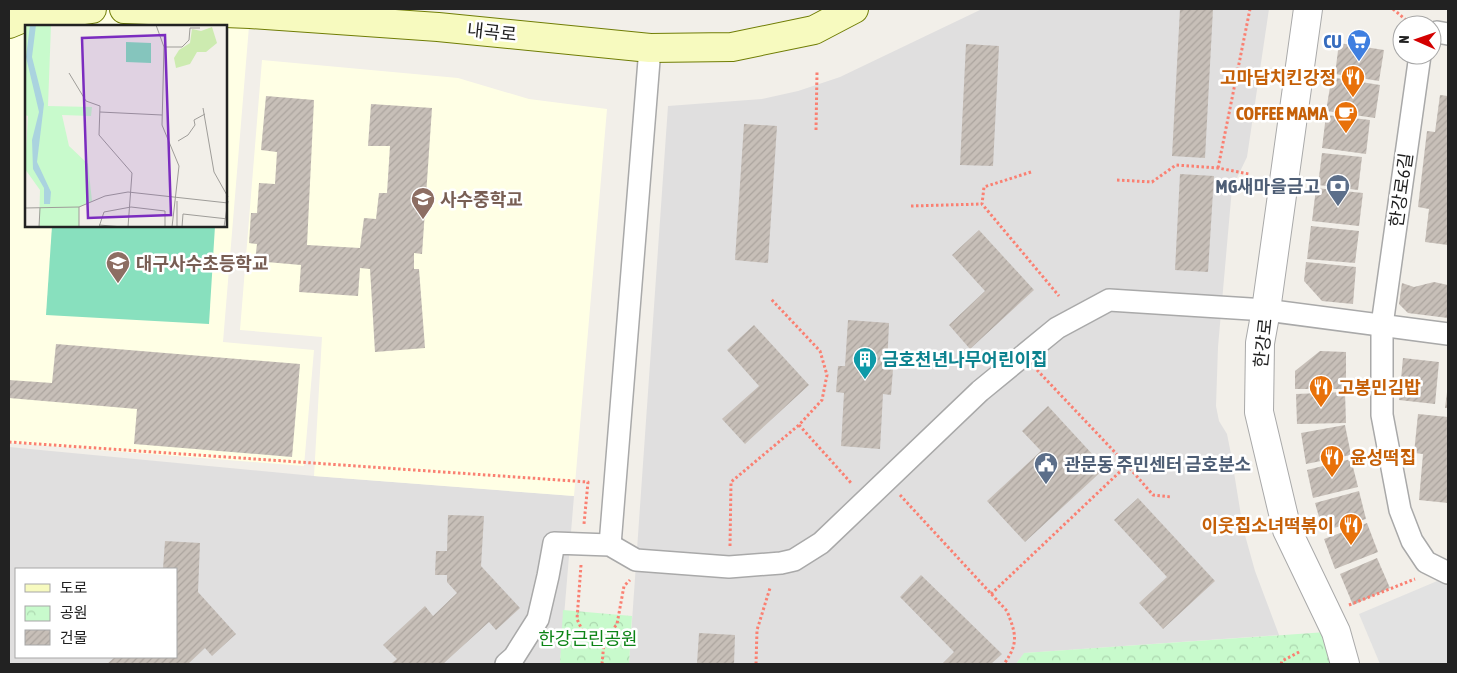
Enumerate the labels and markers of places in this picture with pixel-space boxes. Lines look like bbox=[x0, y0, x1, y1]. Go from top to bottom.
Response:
supermarket icon: CU bbox=[1346, 28, 1372, 62]
place label: CU bbox=[1323, 31, 1342, 52]
restaurant icon: 고마담치킨강정 bbox=[1340, 64, 1366, 98]
place label: 고마담치킨강정 bbox=[1220, 67, 1336, 88]
cafe icon: COFFEE MAMA bbox=[1333, 100, 1359, 134]
place label: COFFEE MAMA bbox=[1236, 103, 1328, 124]
bank icon: MG새마을금고 bbox=[1325, 173, 1351, 207]
place label: MG새마을금고 bbox=[1216, 176, 1320, 197]
school or university icon: 사수중학교 bbox=[410, 186, 436, 220]
place label: 사수중학교 bbox=[440, 189, 523, 210]
school or university icon: 대구사수초등학교 bbox=[105, 250, 131, 284]
place label: 대구사수초등학교 bbox=[136, 253, 268, 274]
building icon: 금호천년나무어린이집 bbox=[852, 346, 878, 380]
place label: 금호천년나무어린이집 bbox=[882, 349, 1048, 370]
restaurant icon: 고봉민김밥 bbox=[1308, 374, 1334, 408]
place label: 고봉민김밥 bbox=[1338, 377, 1421, 398]
restaurant icon: 윤성떡집 bbox=[1319, 444, 1345, 478]
place label: 윤성떡집 bbox=[1350, 447, 1416, 468]
public building icon: 관문동 주민센터 금호분소 bbox=[1033, 451, 1059, 485]
place label: 관문동 주민센터 금호분소 bbox=[1064, 454, 1251, 475]
restaurant icon: 이웃집소녀떡볶이 bbox=[1338, 512, 1364, 546]
place label: 이웃집소녀떡볶이 bbox=[1202, 515, 1334, 536]

